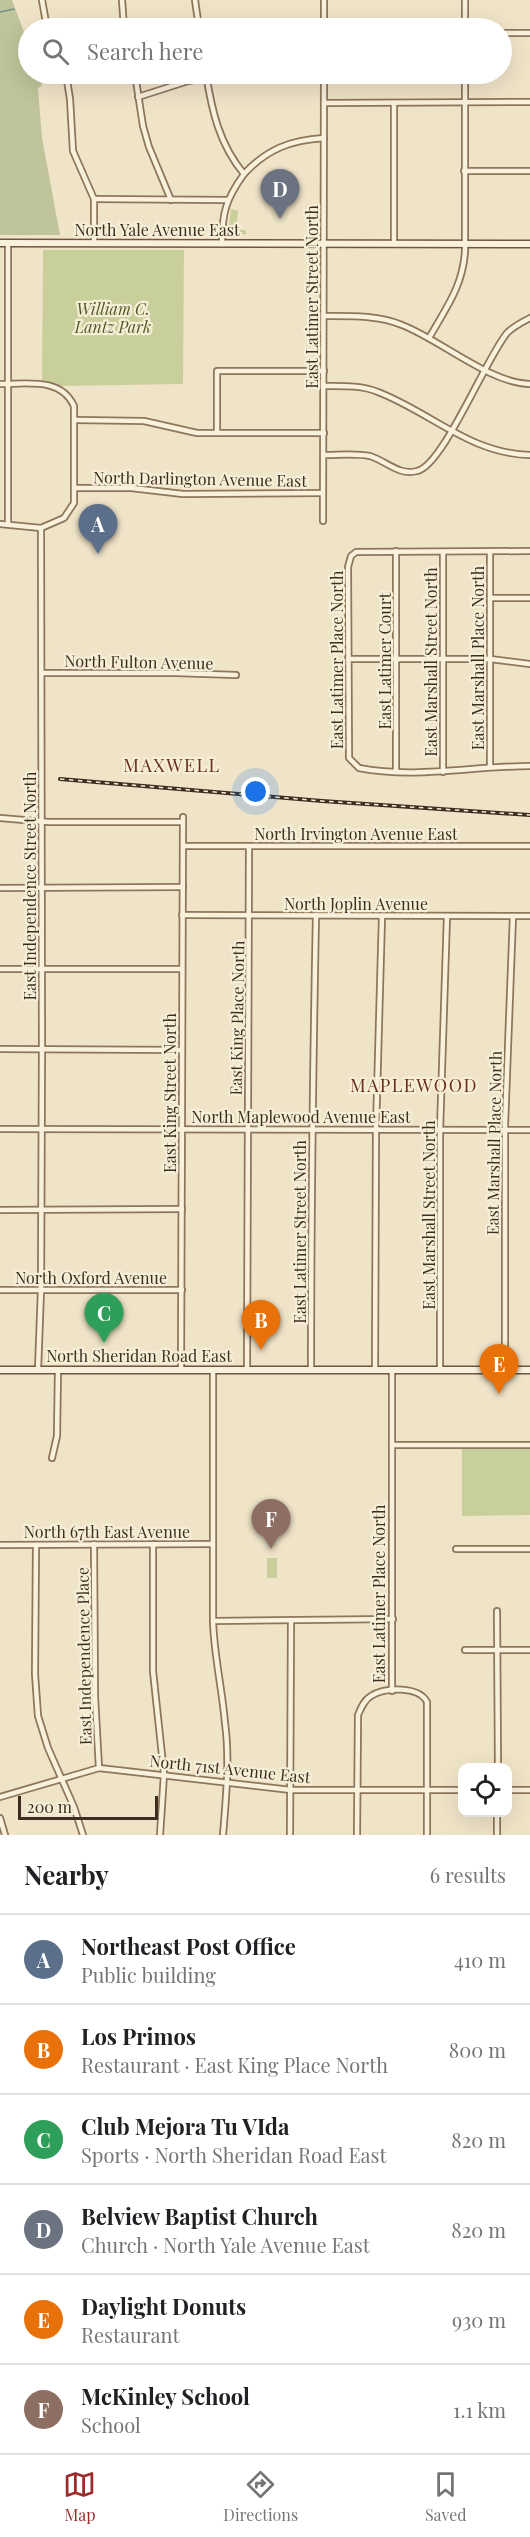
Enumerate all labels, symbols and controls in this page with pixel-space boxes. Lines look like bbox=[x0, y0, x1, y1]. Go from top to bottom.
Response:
search box bbox=[18, 18, 512, 84]
icon: search bbox=[39, 35, 72, 68]
text: Search here bbox=[87, 36, 203, 66]
pin: D bbox=[260, 170, 300, 219]
street label: East Latimer Street North bbox=[301, 205, 322, 389]
street label: North Yale Avenue East bbox=[74, 219, 240, 240]
park label: William C. Lantz Park bbox=[74, 298, 151, 337]
street label: North Darlington Avenue East bbox=[93, 466, 308, 491]
pin: A bbox=[78, 504, 118, 554]
street label: East Marshall Place North bbox=[467, 565, 488, 750]
street label: East Marshall Street North bbox=[420, 567, 441, 757]
street label: East Latimer Place North bbox=[326, 570, 347, 749]
street label: East Latimer Court bbox=[374, 592, 395, 729]
street label: North Fulton Avenue bbox=[64, 650, 214, 673]
district label: MAXWELL bbox=[123, 753, 221, 777]
street label: East Independence Street North bbox=[19, 771, 40, 1001]
your location bbox=[241, 777, 270, 806]
street label: North Irvington Avenue East bbox=[254, 823, 458, 844]
street label: North Joplin Avenue bbox=[284, 893, 428, 914]
street label: East King Place North bbox=[225, 940, 248, 1096]
street label: East King Street North bbox=[159, 1012, 180, 1173]
street label: East Marshall Place North bbox=[481, 1050, 506, 1235]
district label: MAPLEWOOD bbox=[350, 1073, 478, 1097]
street label: North Maplewood Avenue East bbox=[191, 1106, 411, 1127]
street label: East Marshall Street North bbox=[418, 1120, 439, 1310]
street label: East Latimer Street North bbox=[289, 1140, 310, 1324]
street label: North Oxford Avenue bbox=[15, 1267, 167, 1288]
pin: C bbox=[84, 1294, 124, 1343]
pin: B bbox=[242, 1300, 280, 1350]
pin: E bbox=[480, 1344, 518, 1394]
street label: North Sheridan Road East bbox=[46, 1345, 232, 1366]
pin: F bbox=[252, 1500, 290, 1549]
street label: East Latimer Place North bbox=[368, 1504, 389, 1683]
street label: North 67th East Avenue bbox=[24, 1521, 190, 1542]
street label: East Independence Place bbox=[71, 1567, 96, 1745]
street label: North 71st Avenue East bbox=[149, 1750, 312, 1787]
map controls bbox=[458, 1763, 512, 1817]
button: locate bbox=[458, 1763, 512, 1817]
scale bar bbox=[18, 1793, 158, 1820]
text: 200 m bbox=[27, 1796, 72, 1817]
text: Nearby bbox=[24, 1857, 109, 1892]
text: 6 results bbox=[430, 1861, 506, 1888]
text: Northeast Post Office bbox=[81, 1931, 296, 1961]
text: A bbox=[37, 1946, 50, 1973]
text: 410 m bbox=[454, 1946, 506, 1973]
text: Public building bbox=[81, 1961, 216, 1988]
text: Los Primos bbox=[81, 2021, 196, 2051]
text: B bbox=[37, 2036, 50, 2063]
text: 800 m bbox=[449, 2036, 506, 2063]
text: Restaurant · East King Place North bbox=[81, 2051, 388, 2078]
text: Club Mejora Tu VIda bbox=[81, 2111, 289, 2141]
text: C bbox=[36, 2126, 51, 2153]
text: 820 m bbox=[451, 2126, 506, 2153]
text: Sports · North Sheridan Road East bbox=[81, 2141, 387, 2168]
text: Belview Baptist Church bbox=[81, 2201, 318, 2231]
text: D bbox=[36, 2216, 51, 2243]
text: 820 m bbox=[451, 2216, 506, 2243]
text: Church · North Yale Avenue East bbox=[81, 2231, 370, 2258]
text: Daylight Donuts bbox=[81, 2291, 246, 2321]
text: E bbox=[37, 2306, 50, 2333]
text: 930 m bbox=[452, 2306, 506, 2333]
text: Restaurant bbox=[81, 2321, 180, 2348]
text: McKinley School bbox=[81, 2381, 250, 2411]
text: F bbox=[38, 2396, 49, 2423]
text: 1.1 km bbox=[453, 2396, 506, 2423]
text: School bbox=[81, 2411, 141, 2438]
tab: Map bbox=[63, 2468, 96, 2525]
tab: Directions bbox=[223, 2468, 298, 2525]
tab: Saved bbox=[425, 2468, 467, 2525]

